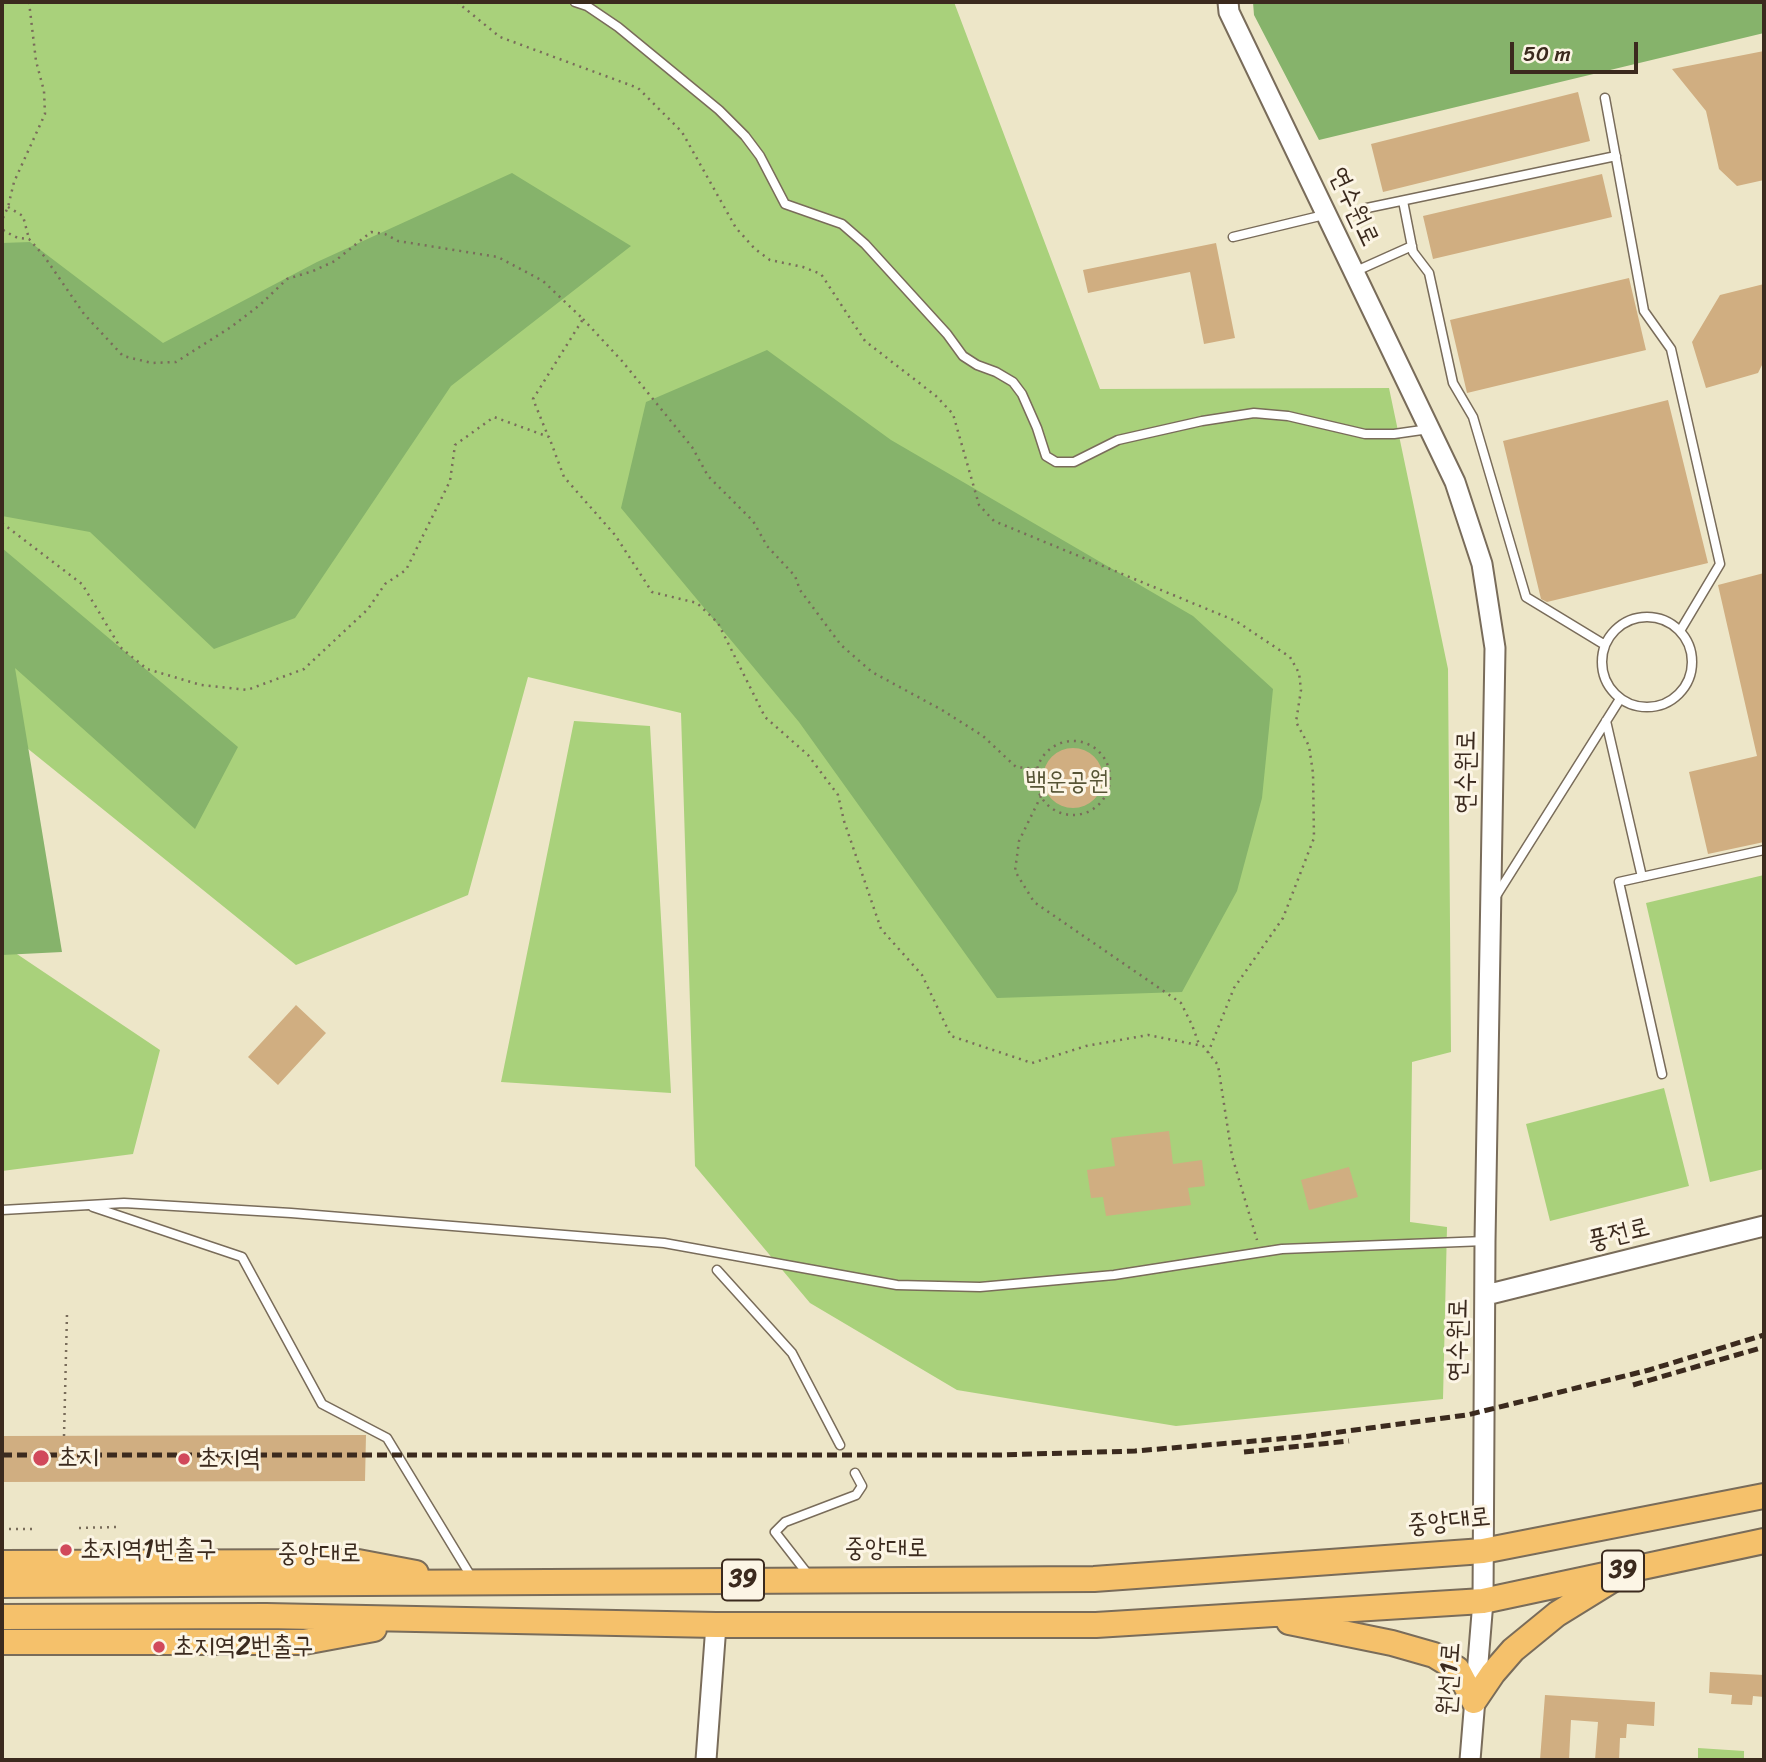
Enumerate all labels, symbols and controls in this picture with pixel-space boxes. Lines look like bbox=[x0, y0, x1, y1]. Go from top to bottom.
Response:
scale bar bbox=[1514, 28, 1642, 72]
text: 50 m bbox=[1523, 35, 1571, 73]
street label: 연수원로 bbox=[1321, 162, 1385, 252]
street label: 연수원로 bbox=[1451, 730, 1483, 814]
park label: 백운공원 bbox=[1025, 766, 1109, 798]
street label: 풍전로 bbox=[1585, 1212, 1653, 1258]
street label: 연수원로 bbox=[1443, 1298, 1475, 1382]
place label: 초지 bbox=[57, 1442, 99, 1474]
place label: 초지역 bbox=[198, 1443, 261, 1475]
marker: 초지 bbox=[31, 1448, 51, 1468]
marker: 초지역 bbox=[176, 1451, 192, 1467]
street label: 중앙대로 bbox=[1406, 1502, 1492, 1542]
street label: 중앙대로 bbox=[844, 1533, 928, 1565]
place label: 초지역1번출구 bbox=[80, 1534, 217, 1566]
street label: 중앙대로 bbox=[277, 1538, 361, 1570]
marker: 초지역1번출구 bbox=[58, 1542, 74, 1558]
road number: 39 bbox=[1602, 1550, 1644, 1591]
road number: 39 bbox=[722, 1560, 764, 1600]
place label: 초지역2번출구 bbox=[173, 1631, 314, 1663]
marker: 초지역2번출구 bbox=[151, 1639, 167, 1655]
street label: 원선1로 bbox=[1432, 1641, 1468, 1717]

